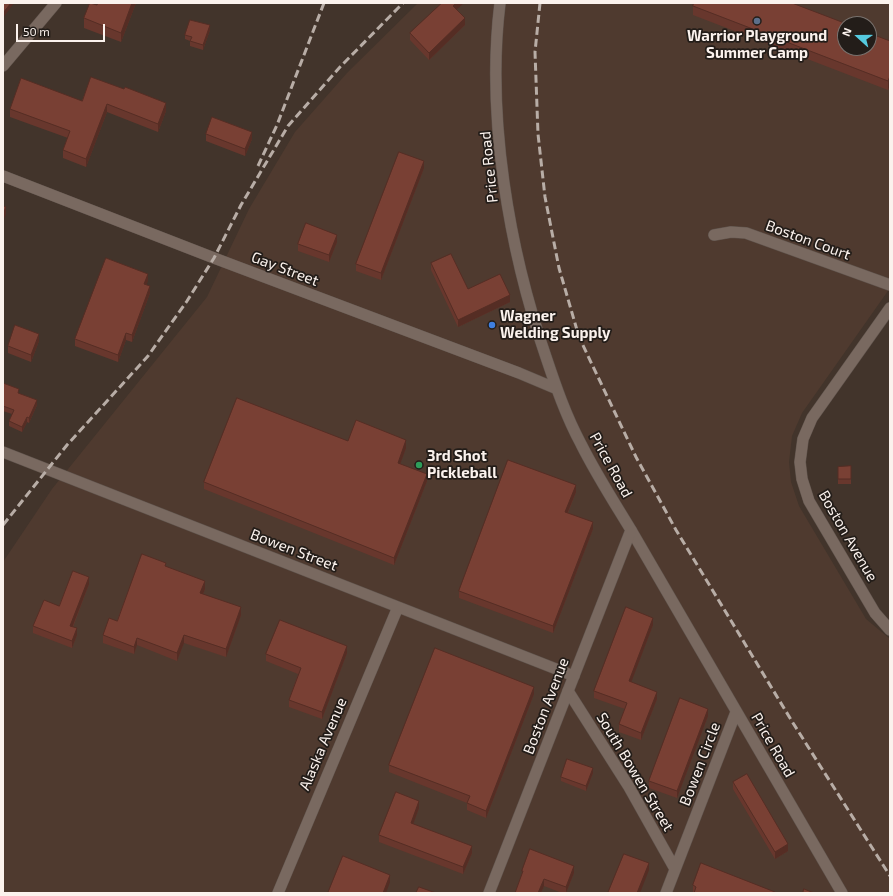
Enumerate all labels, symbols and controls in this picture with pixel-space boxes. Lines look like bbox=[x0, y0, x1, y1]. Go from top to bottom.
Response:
scale bar bbox=[18, 16, 107, 42]
marker: Warrior Playground Summer Camp bbox=[752, 16, 762, 26]
north arrow bbox=[837, 16, 877, 56]
text: 50 m bbox=[23, 24, 50, 38]
text: N bbox=[839, 26, 854, 38]
place label: Warrior Playground Summer Camp bbox=[687, 27, 827, 62]
street label: Price Road bbox=[476, 130, 502, 204]
street label: Boston Court bbox=[763, 216, 853, 264]
street label: Gay Street bbox=[249, 248, 321, 290]
place label: Wagner Welding Supply bbox=[500, 307, 611, 342]
marker: Wagner Welding Supply bbox=[487, 320, 497, 330]
street label: Price Road bbox=[586, 429, 636, 501]
place label: 3rd Shot Pickleball bbox=[427, 447, 497, 482]
marker: 3rd Shot Pickleball bbox=[414, 460, 424, 470]
street label: Boston Avenue bbox=[815, 487, 881, 585]
street label: Bowen Street bbox=[248, 525, 340, 575]
street label: Boston Avenue bbox=[519, 655, 573, 757]
street label: Alaska Avenue bbox=[295, 695, 351, 793]
street label: South Bowen Street bbox=[592, 709, 678, 835]
street label: Price Road bbox=[747, 709, 799, 781]
street label: Bowen Circle bbox=[676, 720, 724, 808]

